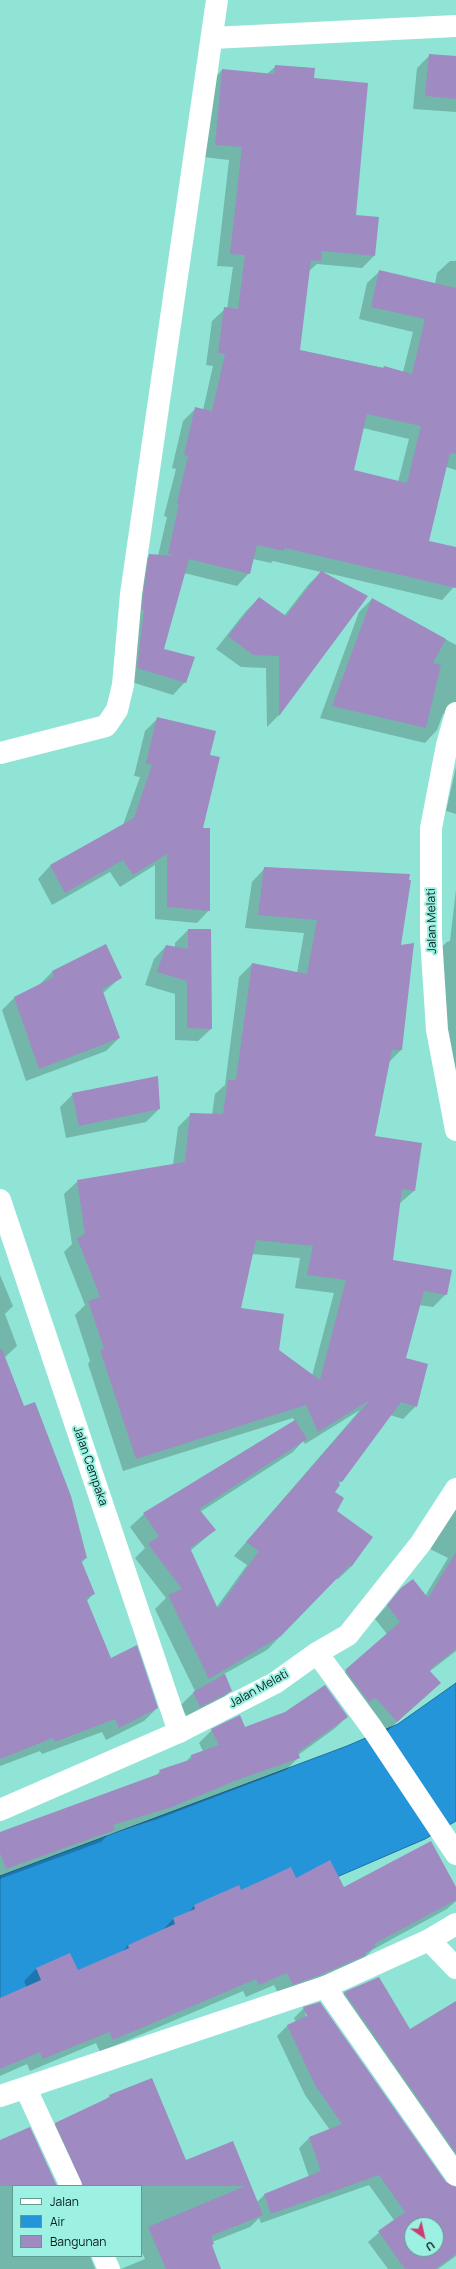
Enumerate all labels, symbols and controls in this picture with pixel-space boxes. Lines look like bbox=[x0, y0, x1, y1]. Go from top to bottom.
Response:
street label: Jalan Melati bbox=[424, 888, 440, 954]
street label: Jalan Cempaka bbox=[70, 1424, 110, 1508]
street label: Jalan Melati bbox=[227, 1667, 291, 1711]
legend bbox=[12, 2185, 142, 2257]
text: Jalan bbox=[50, 2193, 79, 2210]
text: Air bbox=[50, 2213, 65, 2230]
north arrow bbox=[404, 2217, 444, 2257]
text: Bangunan bbox=[50, 2233, 106, 2250]
text: U bbox=[423, 2238, 438, 2255]

